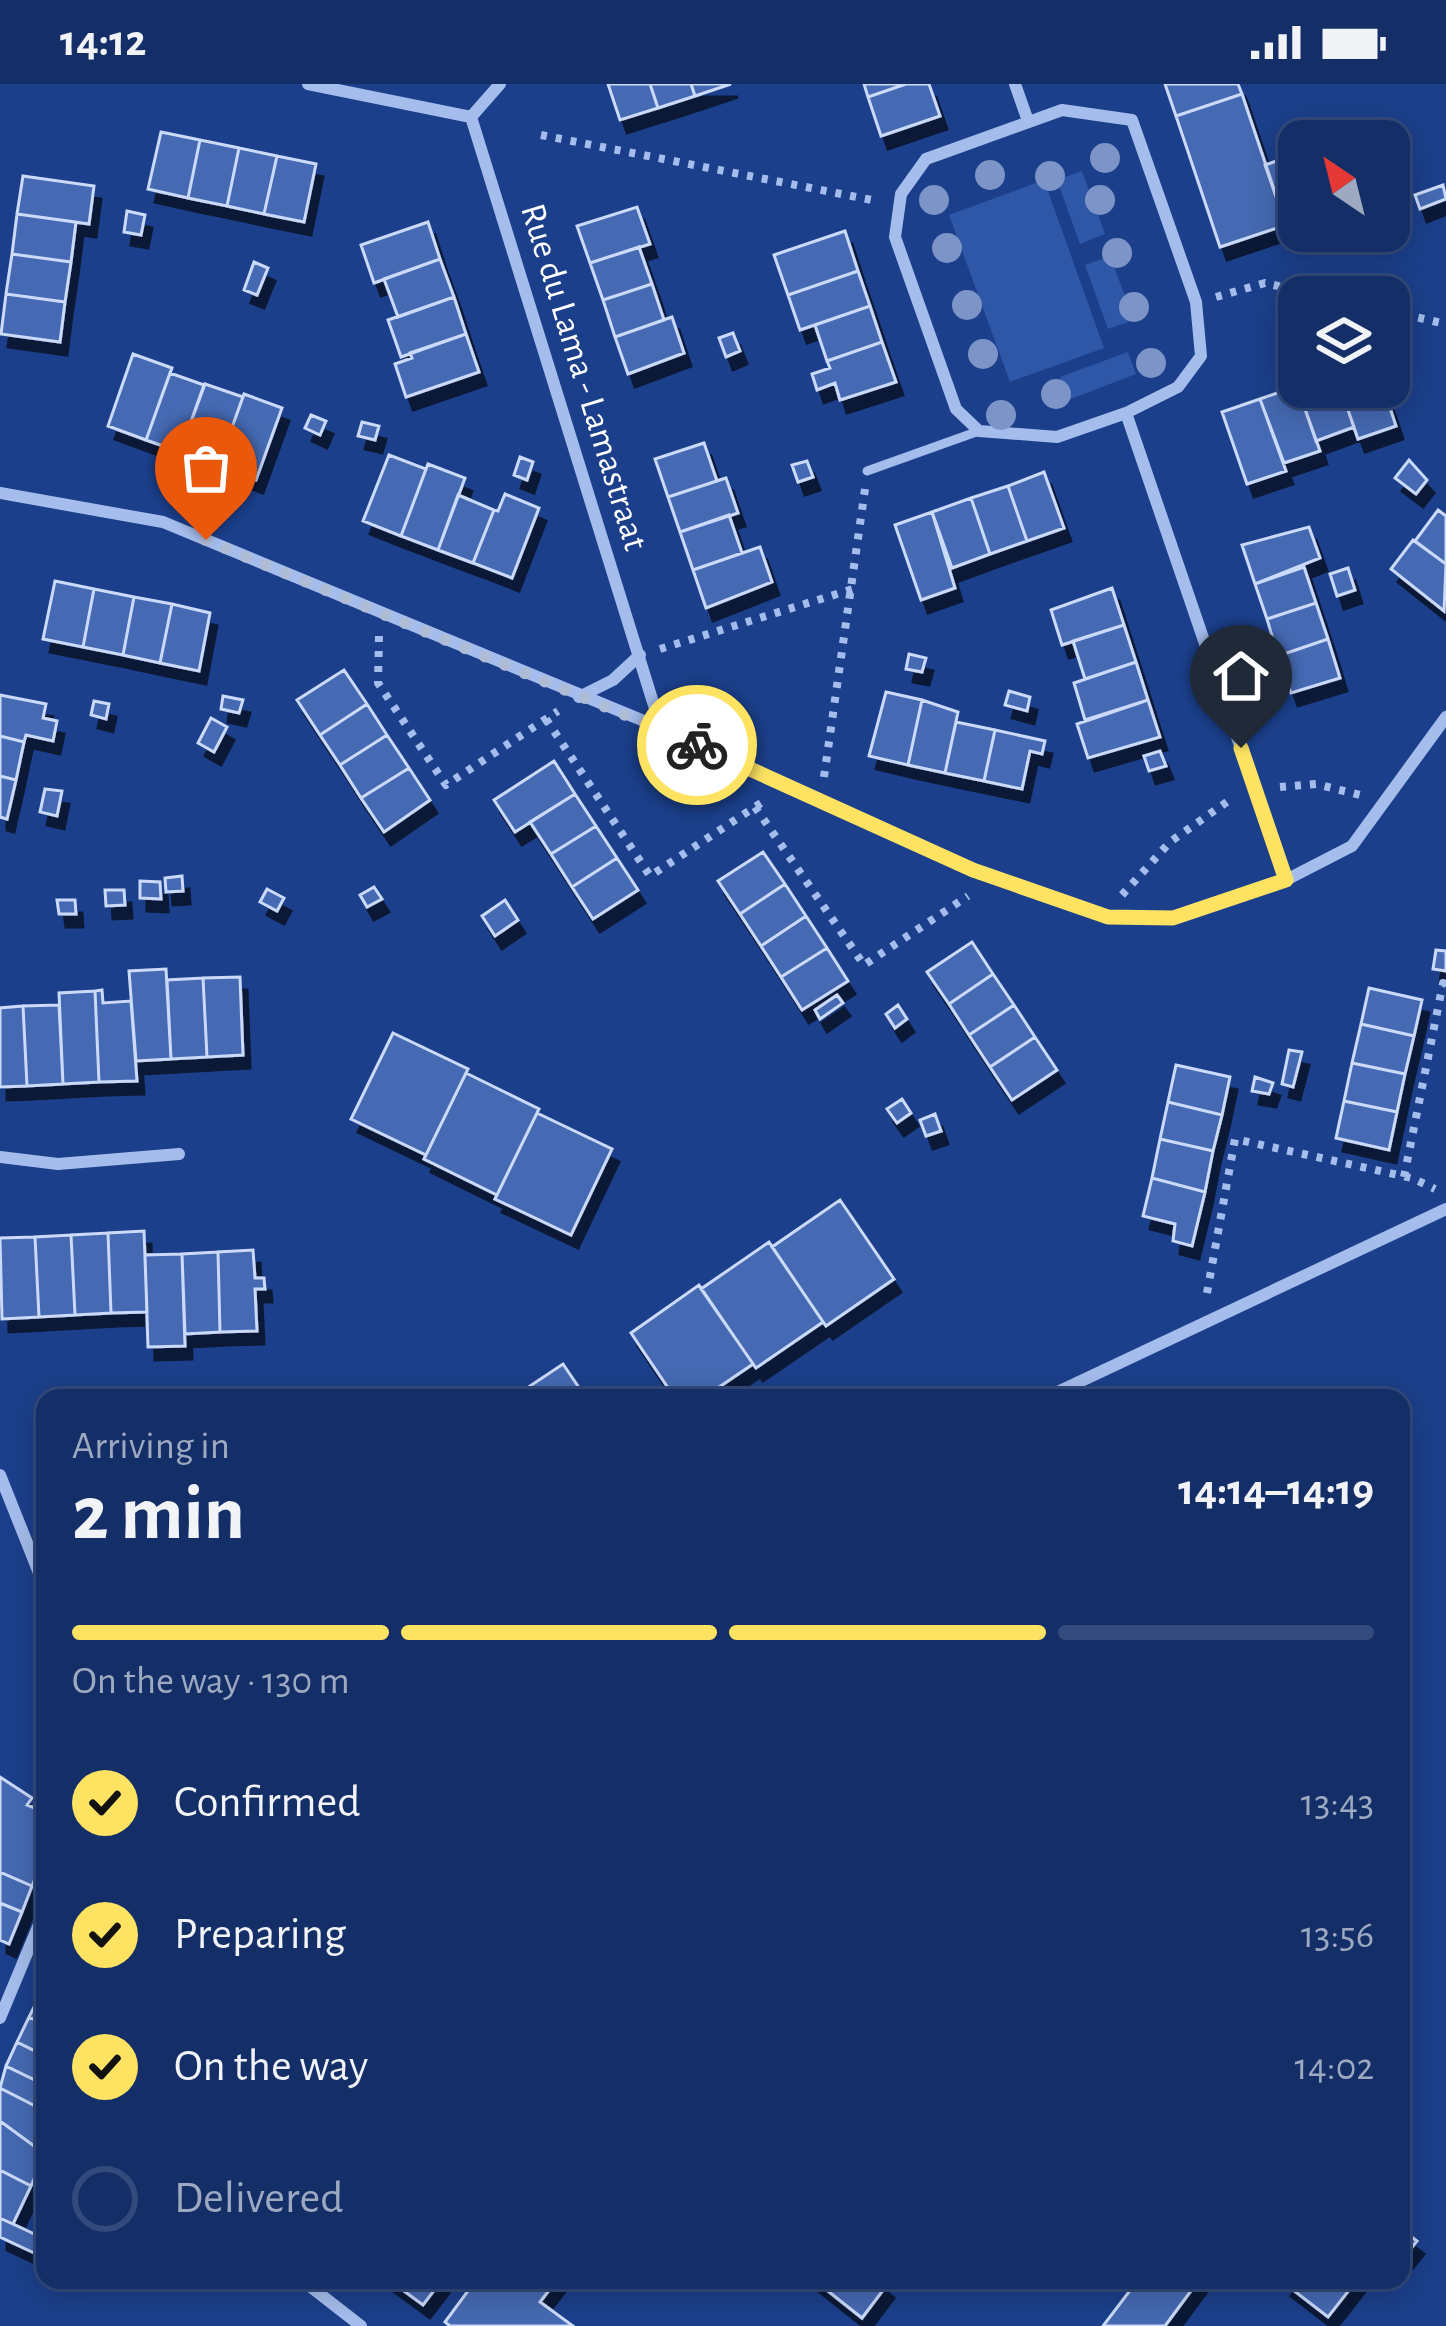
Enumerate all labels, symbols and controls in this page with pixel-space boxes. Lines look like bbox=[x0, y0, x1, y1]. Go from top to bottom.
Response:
text: 14:12 bbox=[60, 19, 147, 64]
north arrow bbox=[1278, 120, 1410, 252]
map controls bbox=[1278, 120, 1410, 408]
street label: Rue du Lama - Lamastraat bbox=[514, 200, 654, 555]
button: layers bbox=[1278, 276, 1410, 408]
pin bbox=[155, 417, 257, 540]
icon: bag bbox=[173, 435, 239, 501]
pin bbox=[1190, 625, 1292, 748]
icon: home bbox=[1208, 643, 1274, 709]
courier bbox=[637, 685, 757, 805]
icon: bike bbox=[664, 712, 730, 778]
text: Arriving in bbox=[72, 1427, 230, 1466]
text: 14:14–14:19 bbox=[1178, 1468, 1374, 1513]
text: 2 min bbox=[72, 1476, 245, 1554]
text: On the way · 130 m bbox=[72, 1662, 350, 1701]
icon: check bbox=[72, 1770, 138, 1836]
text: Confirmed bbox=[174, 1780, 360, 1825]
text: 13:43 bbox=[1301, 1784, 1374, 1823]
icon: check bbox=[72, 1902, 138, 1968]
text: Preparing bbox=[174, 1912, 346, 1957]
text: 13:56 bbox=[1301, 1916, 1374, 1955]
icon: check bbox=[72, 2034, 138, 2100]
text: On the way bbox=[174, 2044, 368, 2089]
text: 14:02 bbox=[1295, 2048, 1374, 2087]
text: Delivered bbox=[174, 2176, 343, 2221]

